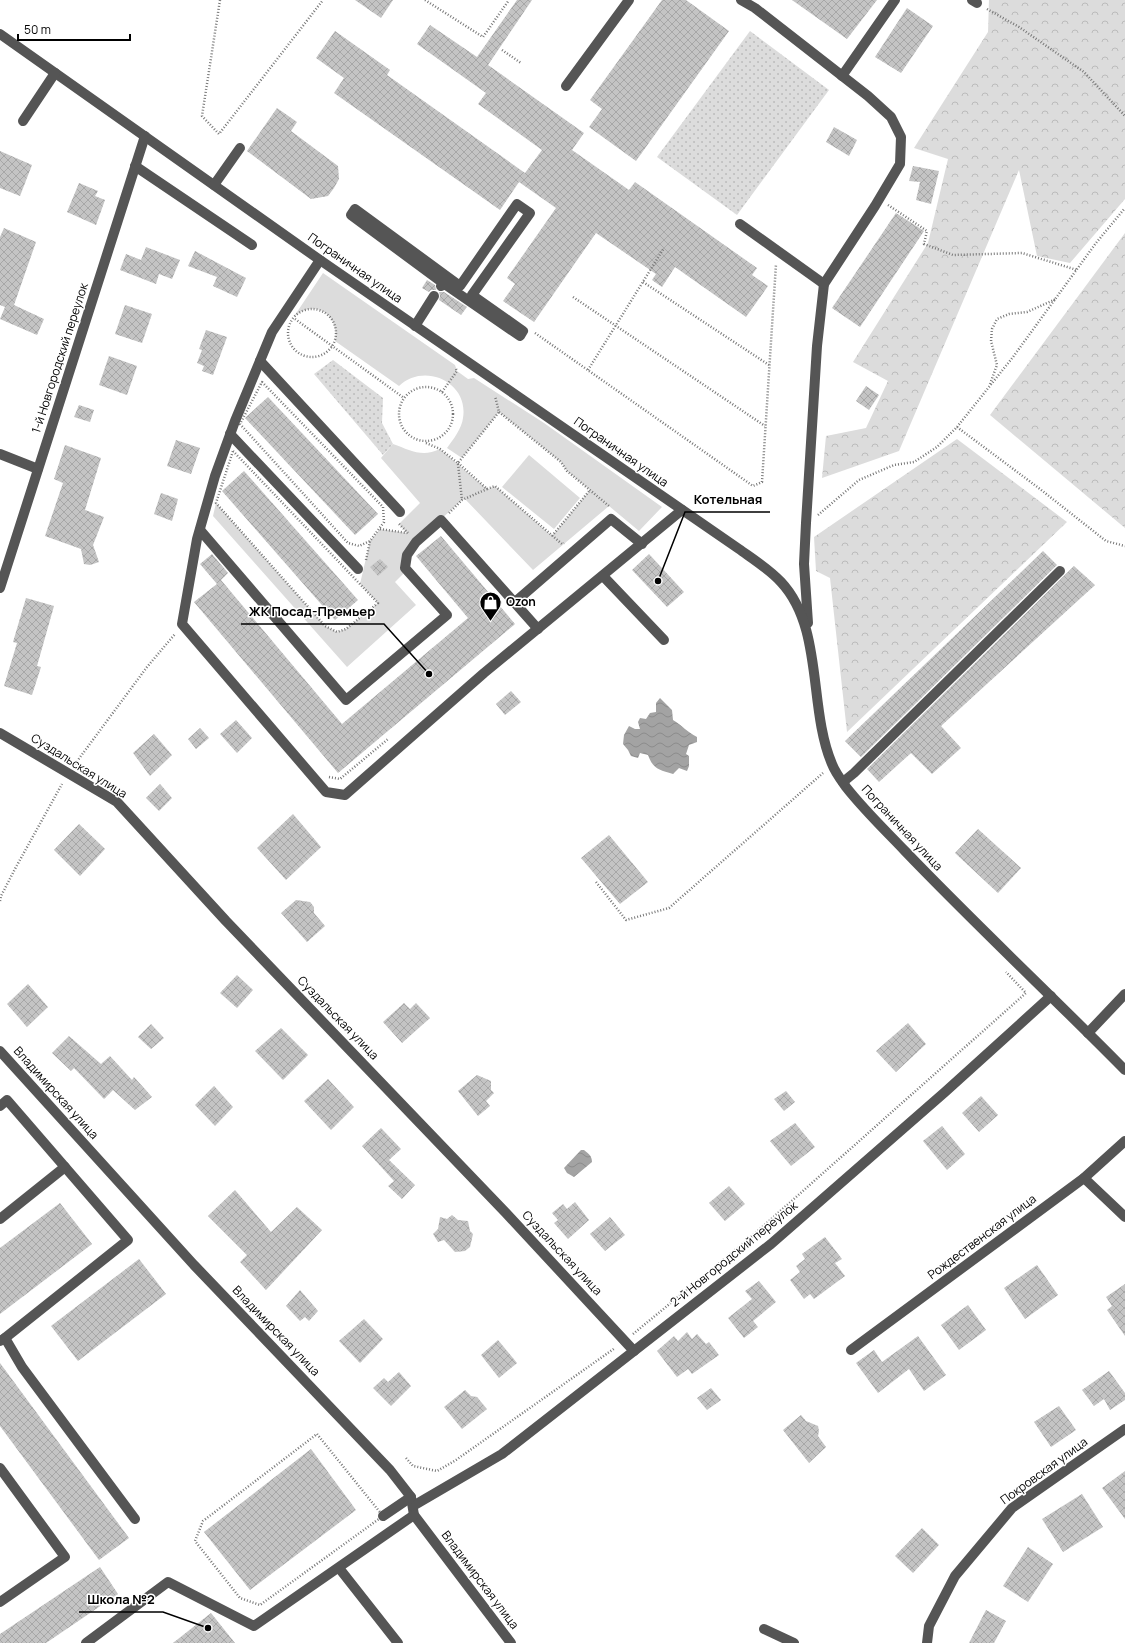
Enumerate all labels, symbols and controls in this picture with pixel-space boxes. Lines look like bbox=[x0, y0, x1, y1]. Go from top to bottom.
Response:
scale bar bbox=[18, 16, 130, 42]
text: 50 m bbox=[24, 21, 51, 38]
street label: Пограничная улица bbox=[305, 229, 406, 307]
street label: 1-й Новгородский переулок bbox=[27, 279, 92, 435]
street label: Пограничная улица bbox=[571, 413, 672, 491]
callout: Котельная bbox=[685, 487, 770, 512]
text: Котельная bbox=[694, 490, 762, 508]
shop icon: Ozon bbox=[478, 589, 504, 622]
place label: Ozon bbox=[506, 593, 536, 610]
callout: ЖК Посад-Премьер bbox=[241, 599, 384, 624]
text: ЖК Посад-Премьер bbox=[249, 602, 375, 620]
street label: Суздальская улица bbox=[28, 729, 131, 802]
street label: Пограничная улица bbox=[858, 781, 947, 874]
street label: Суздальская улица bbox=[294, 972, 383, 1063]
street label: Владимирская улица bbox=[10, 1043, 103, 1143]
street label: Рождественская улица bbox=[924, 1190, 1039, 1283]
street label: 2-й Новгородский переулок bbox=[666, 1196, 802, 1310]
street label: Суздальская улица bbox=[519, 1207, 606, 1299]
street label: Владимирская улица bbox=[229, 1282, 324, 1379]
street label: Покровская улица bbox=[997, 1433, 1091, 1508]
street label: Владимирская улица bbox=[438, 1527, 523, 1632]
callout: Школа №2 bbox=[79, 1587, 163, 1612]
text: Школа №2 bbox=[87, 1590, 155, 1608]

